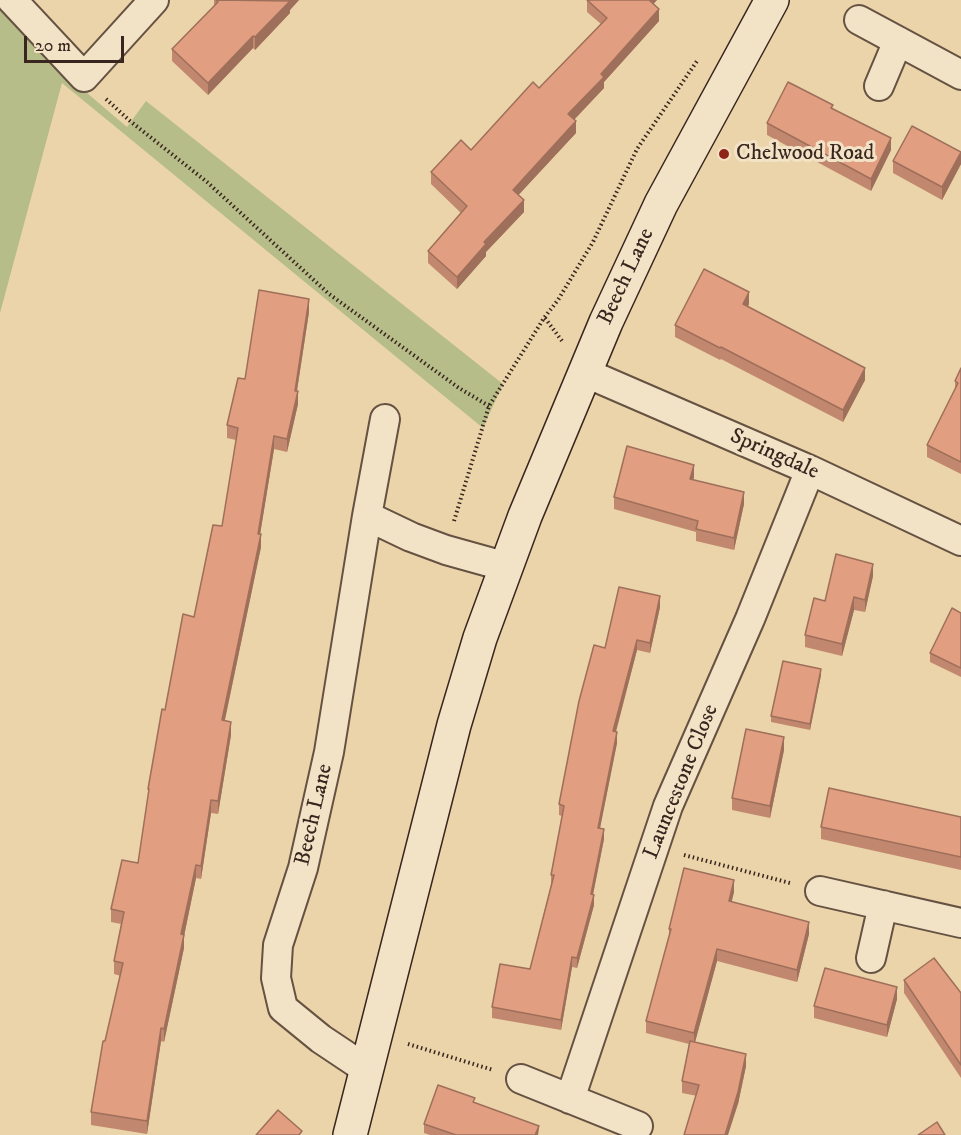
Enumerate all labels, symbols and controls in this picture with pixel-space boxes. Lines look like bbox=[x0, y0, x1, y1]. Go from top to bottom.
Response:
scale bar bbox=[27, 24, 128, 62]
text: 20 m bbox=[35, 35, 71, 57]
place label: Chelwood Road bbox=[736, 141, 874, 167]
marker: Chelwood Road bbox=[717, 147, 731, 161]
street label: Beech Lane bbox=[593, 224, 661, 330]
street label: Springdale bbox=[725, 424, 823, 486]
street label: Launcestone Close bbox=[639, 701, 725, 863]
street label: Beech Lane bbox=[290, 762, 340, 868]

